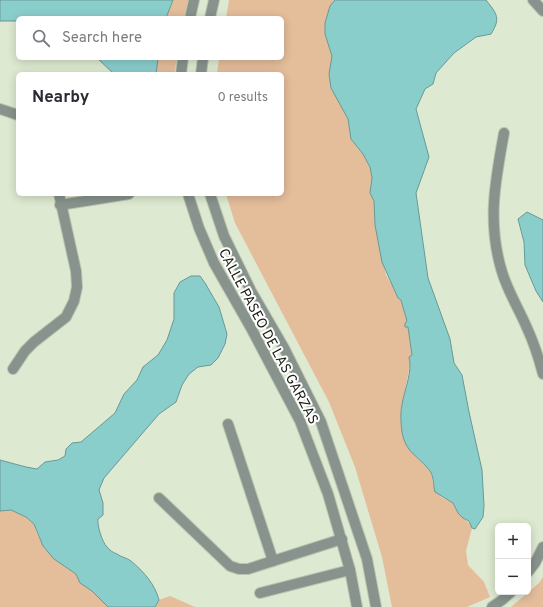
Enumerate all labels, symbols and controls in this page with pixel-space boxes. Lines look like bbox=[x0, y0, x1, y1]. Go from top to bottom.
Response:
search box bbox=[16, 16, 284, 60]
icon: search bbox=[30, 27, 52, 49]
text: Search here bbox=[62, 29, 142, 48]
text: Nearby bbox=[32, 87, 89, 109]
text: 0 results bbox=[217, 90, 268, 106]
street label: CALLE PASEO DE LAS GARZAS bbox=[214, 246, 321, 427]
map controls bbox=[495, 523, 531, 595]
button: + bbox=[495, 523, 531, 559]
button: − bbox=[495, 559, 531, 595]

